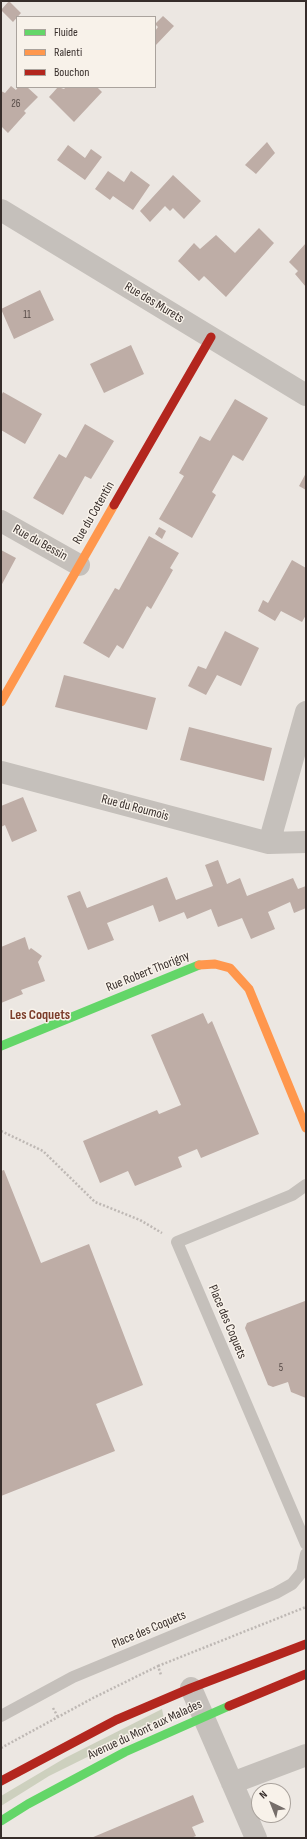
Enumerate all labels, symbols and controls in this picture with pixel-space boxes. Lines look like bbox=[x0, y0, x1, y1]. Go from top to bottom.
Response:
legend bbox=[16, 16, 156, 88]
text: Fluide bbox=[54, 25, 78, 40]
text: Ralenti bbox=[54, 45, 82, 60]
text: Bouchon bbox=[54, 65, 89, 80]
house number: 26 bbox=[11, 97, 21, 111]
street label: Rue des Murets bbox=[121, 279, 187, 327]
house number: 11 bbox=[23, 308, 31, 322]
street label: Rue du Cotentin bbox=[70, 479, 118, 547]
street label: Rue du Bessin bbox=[10, 522, 70, 564]
street label: Rue du Roumois bbox=[100, 792, 170, 824]
street label: Rue Robert Thorigny bbox=[104, 948, 192, 996]
district label: Les Coquets bbox=[10, 1007, 70, 1023]
street label: Place des Coquets bbox=[204, 1283, 250, 1361]
house number: 5 bbox=[279, 1361, 283, 1375]
street label: Place des Coquets bbox=[110, 1607, 188, 1653]
street label: Avenue du Mont aux Malades bbox=[85, 1697, 205, 1763]
north arrow bbox=[251, 1783, 291, 1823]
text: N bbox=[257, 1788, 270, 1801]

